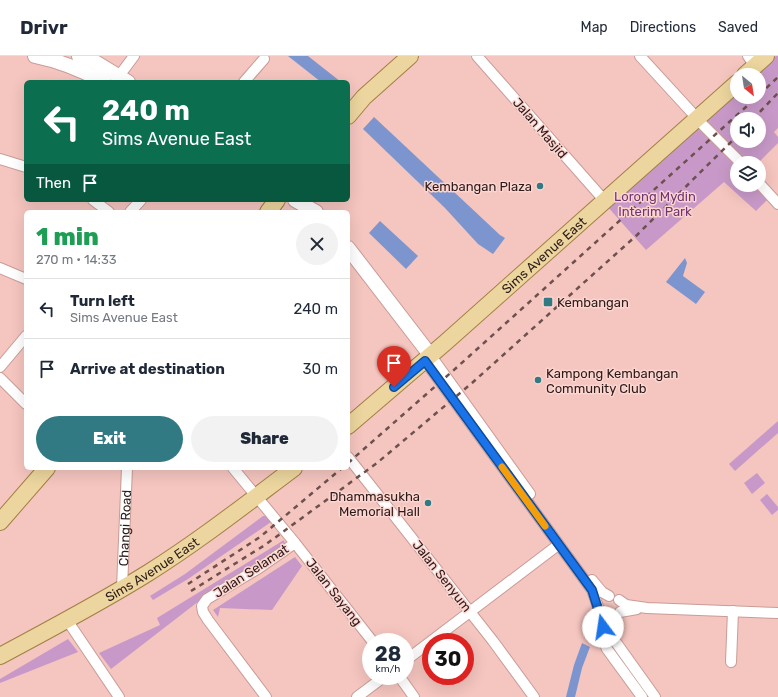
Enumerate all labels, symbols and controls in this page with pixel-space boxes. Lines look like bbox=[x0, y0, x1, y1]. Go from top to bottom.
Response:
text: Drivr bbox=[20, 16, 68, 39]
text: Map bbox=[581, 19, 608, 36]
text: Directions bbox=[630, 19, 696, 36]
text: Saved bbox=[718, 19, 758, 36]
north arrow bbox=[730, 68, 766, 104]
map controls bbox=[730, 68, 766, 192]
text: 240 m bbox=[102, 94, 190, 127]
street label: Jalan Masjid bbox=[510, 95, 570, 161]
icon: left bbox=[36, 96, 88, 148]
button: sound bbox=[730, 112, 766, 148]
text: Sims Avenue East bbox=[102, 128, 251, 150]
button: layers bbox=[730, 156, 766, 192]
icon: arrive bbox=[79, 172, 101, 194]
text: Then bbox=[36, 174, 71, 192]
place label: Kembangan Plaza bbox=[424, 179, 532, 195]
marker: Kembangan Plaza bbox=[535, 181, 545, 191]
park label: Lorong Mydin Interim Park bbox=[614, 189, 696, 219]
street label: Sims Avenue East bbox=[499, 214, 589, 296]
text: 1 min bbox=[36, 223, 99, 251]
button: close bbox=[296, 223, 338, 265]
text: 270 m · 14:33 bbox=[36, 252, 117, 267]
text: Turn left bbox=[70, 292, 135, 310]
place label: Kembangan bbox=[557, 295, 629, 311]
marker: Kembangan bbox=[542, 296, 554, 308]
icon: left bbox=[36, 298, 58, 320]
text: 240 m bbox=[293, 300, 338, 318]
text: Sims Avenue East bbox=[70, 310, 178, 325]
pin bbox=[377, 346, 411, 387]
icon: arrive bbox=[383, 352, 405, 374]
icon: arrive bbox=[36, 358, 58, 380]
text: Arrive at destination bbox=[70, 360, 225, 378]
text: 30 m bbox=[302, 360, 338, 378]
place label: Kampong Kembangan Community Club bbox=[546, 366, 678, 396]
marker: Kampong Kembangan Community Club bbox=[533, 375, 543, 385]
button: Exit bbox=[36, 416, 183, 462]
button: Share bbox=[191, 416, 338, 462]
street label: Changi Road bbox=[115, 489, 134, 567]
place label: Dhammasukha Memorial Hall bbox=[329, 489, 420, 519]
marker: Dhammasukha Memorial Hall bbox=[423, 498, 433, 508]
street label: Sims Avenue East bbox=[103, 534, 202, 604]
street label: Jalan Senyum bbox=[410, 537, 474, 615]
street label: Jalan Selamat bbox=[211, 541, 291, 601]
street label: Jalan Sayang bbox=[302, 555, 365, 629]
position arrow bbox=[582, 606, 624, 648]
speed limit sign: 30 bbox=[422, 633, 474, 685]
text: 28 bbox=[375, 642, 401, 666]
text: km/h bbox=[376, 663, 400, 675]

